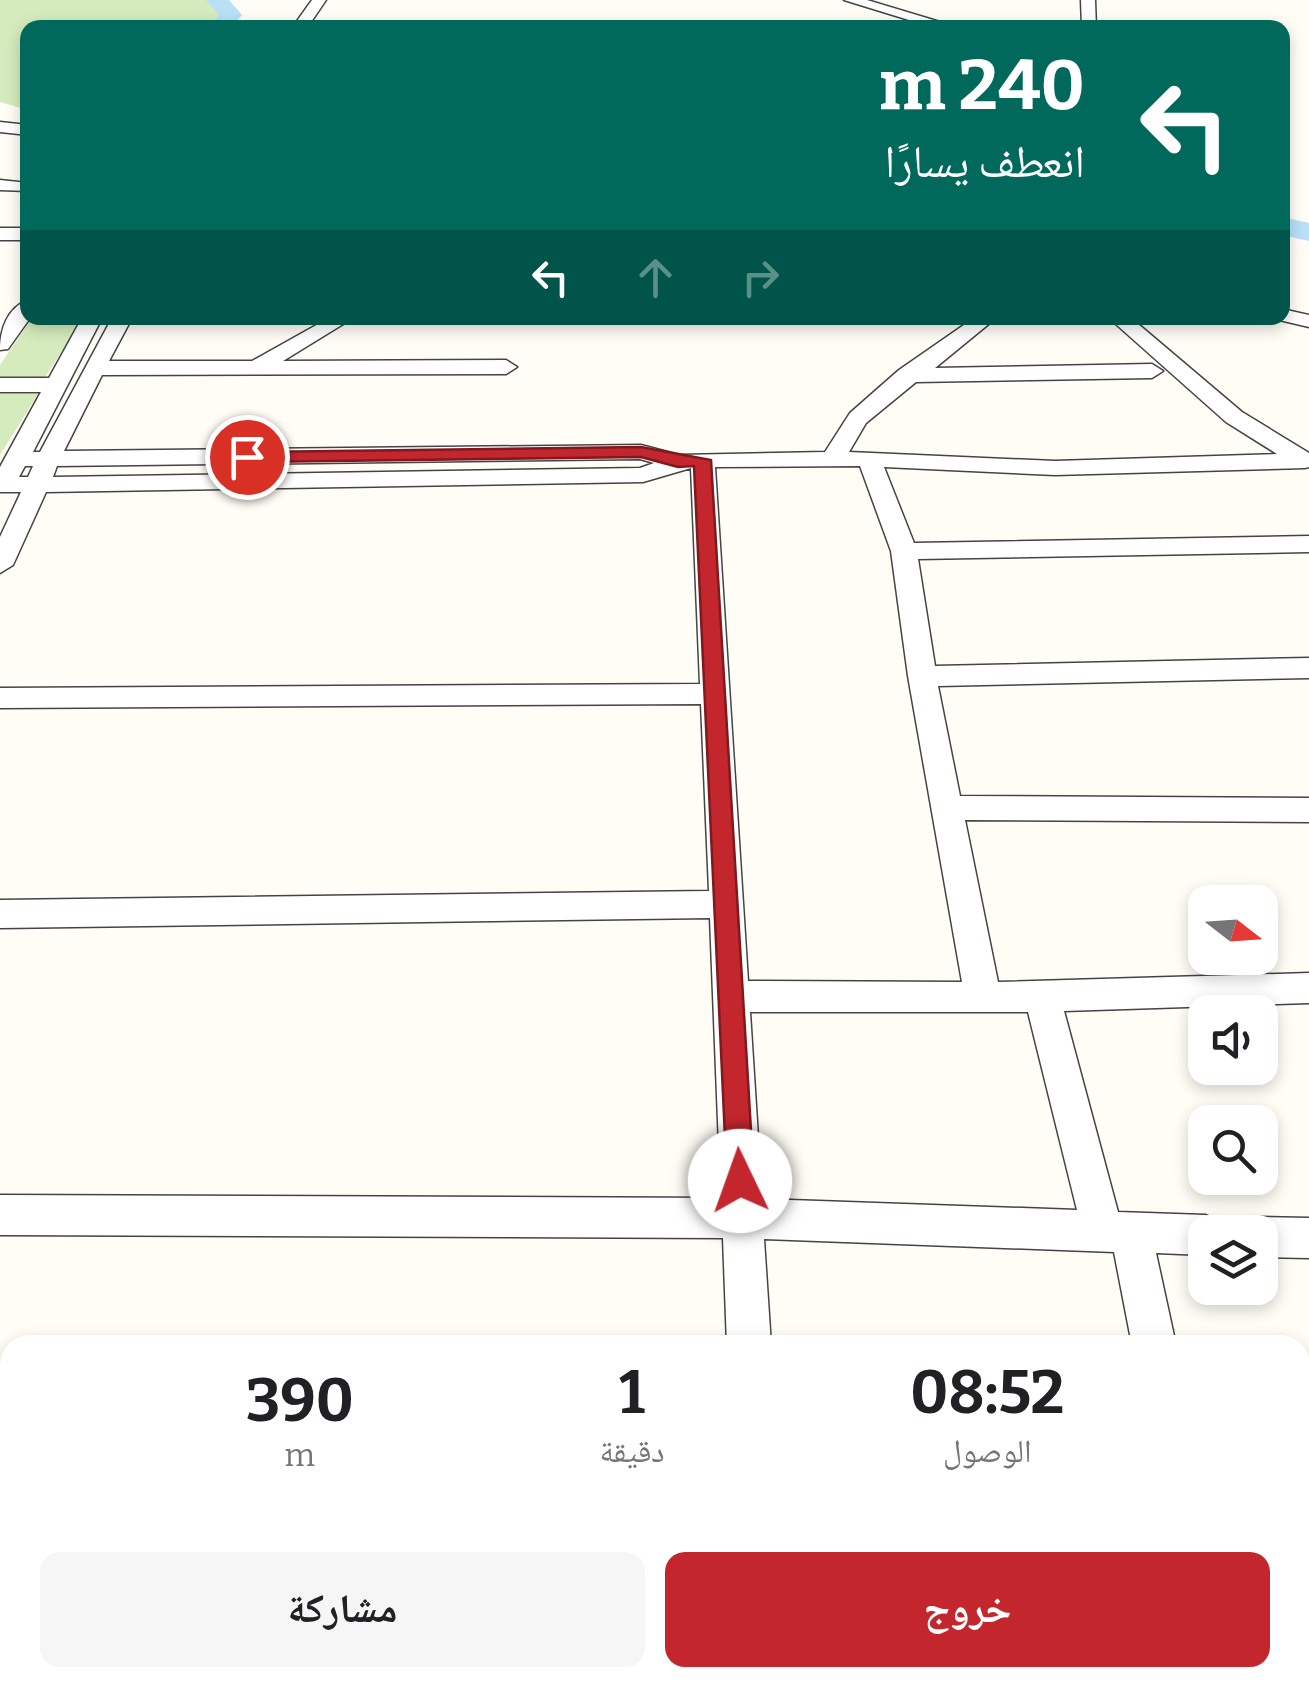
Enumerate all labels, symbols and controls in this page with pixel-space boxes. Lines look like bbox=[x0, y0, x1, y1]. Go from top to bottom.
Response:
text: 240 m bbox=[879, 44, 1085, 128]
icon: left bbox=[1120, 60, 1250, 190]
text: انعطف يسارًا bbox=[884, 135, 1085, 189]
icon: left bbox=[523, 250, 578, 305]
icon: ahead bbox=[628, 250, 683, 305]
icon: right bbox=[733, 250, 788, 305]
pin bbox=[205, 415, 290, 500]
icon: arrive bbox=[220, 430, 275, 485]
north arrow bbox=[1188, 885, 1278, 975]
map controls bbox=[1188, 885, 1278, 1305]
button: sound bbox=[1188, 995, 1278, 1085]
button: search bbox=[1188, 1105, 1278, 1195]
position arrow bbox=[688, 1129, 792, 1233]
button: layers bbox=[1188, 1215, 1278, 1305]
text: 1 bbox=[619, 1357, 645, 1429]
text: 08:52 bbox=[910, 1357, 1064, 1429]
text: 390 bbox=[246, 1365, 354, 1437]
text: دقيقة bbox=[600, 1432, 665, 1470]
text: الوصول bbox=[943, 1432, 1032, 1470]
text: m bbox=[285, 1436, 315, 1474]
button: مشاركة bbox=[40, 1552, 645, 1667]
button: خروج bbox=[665, 1552, 1270, 1667]

